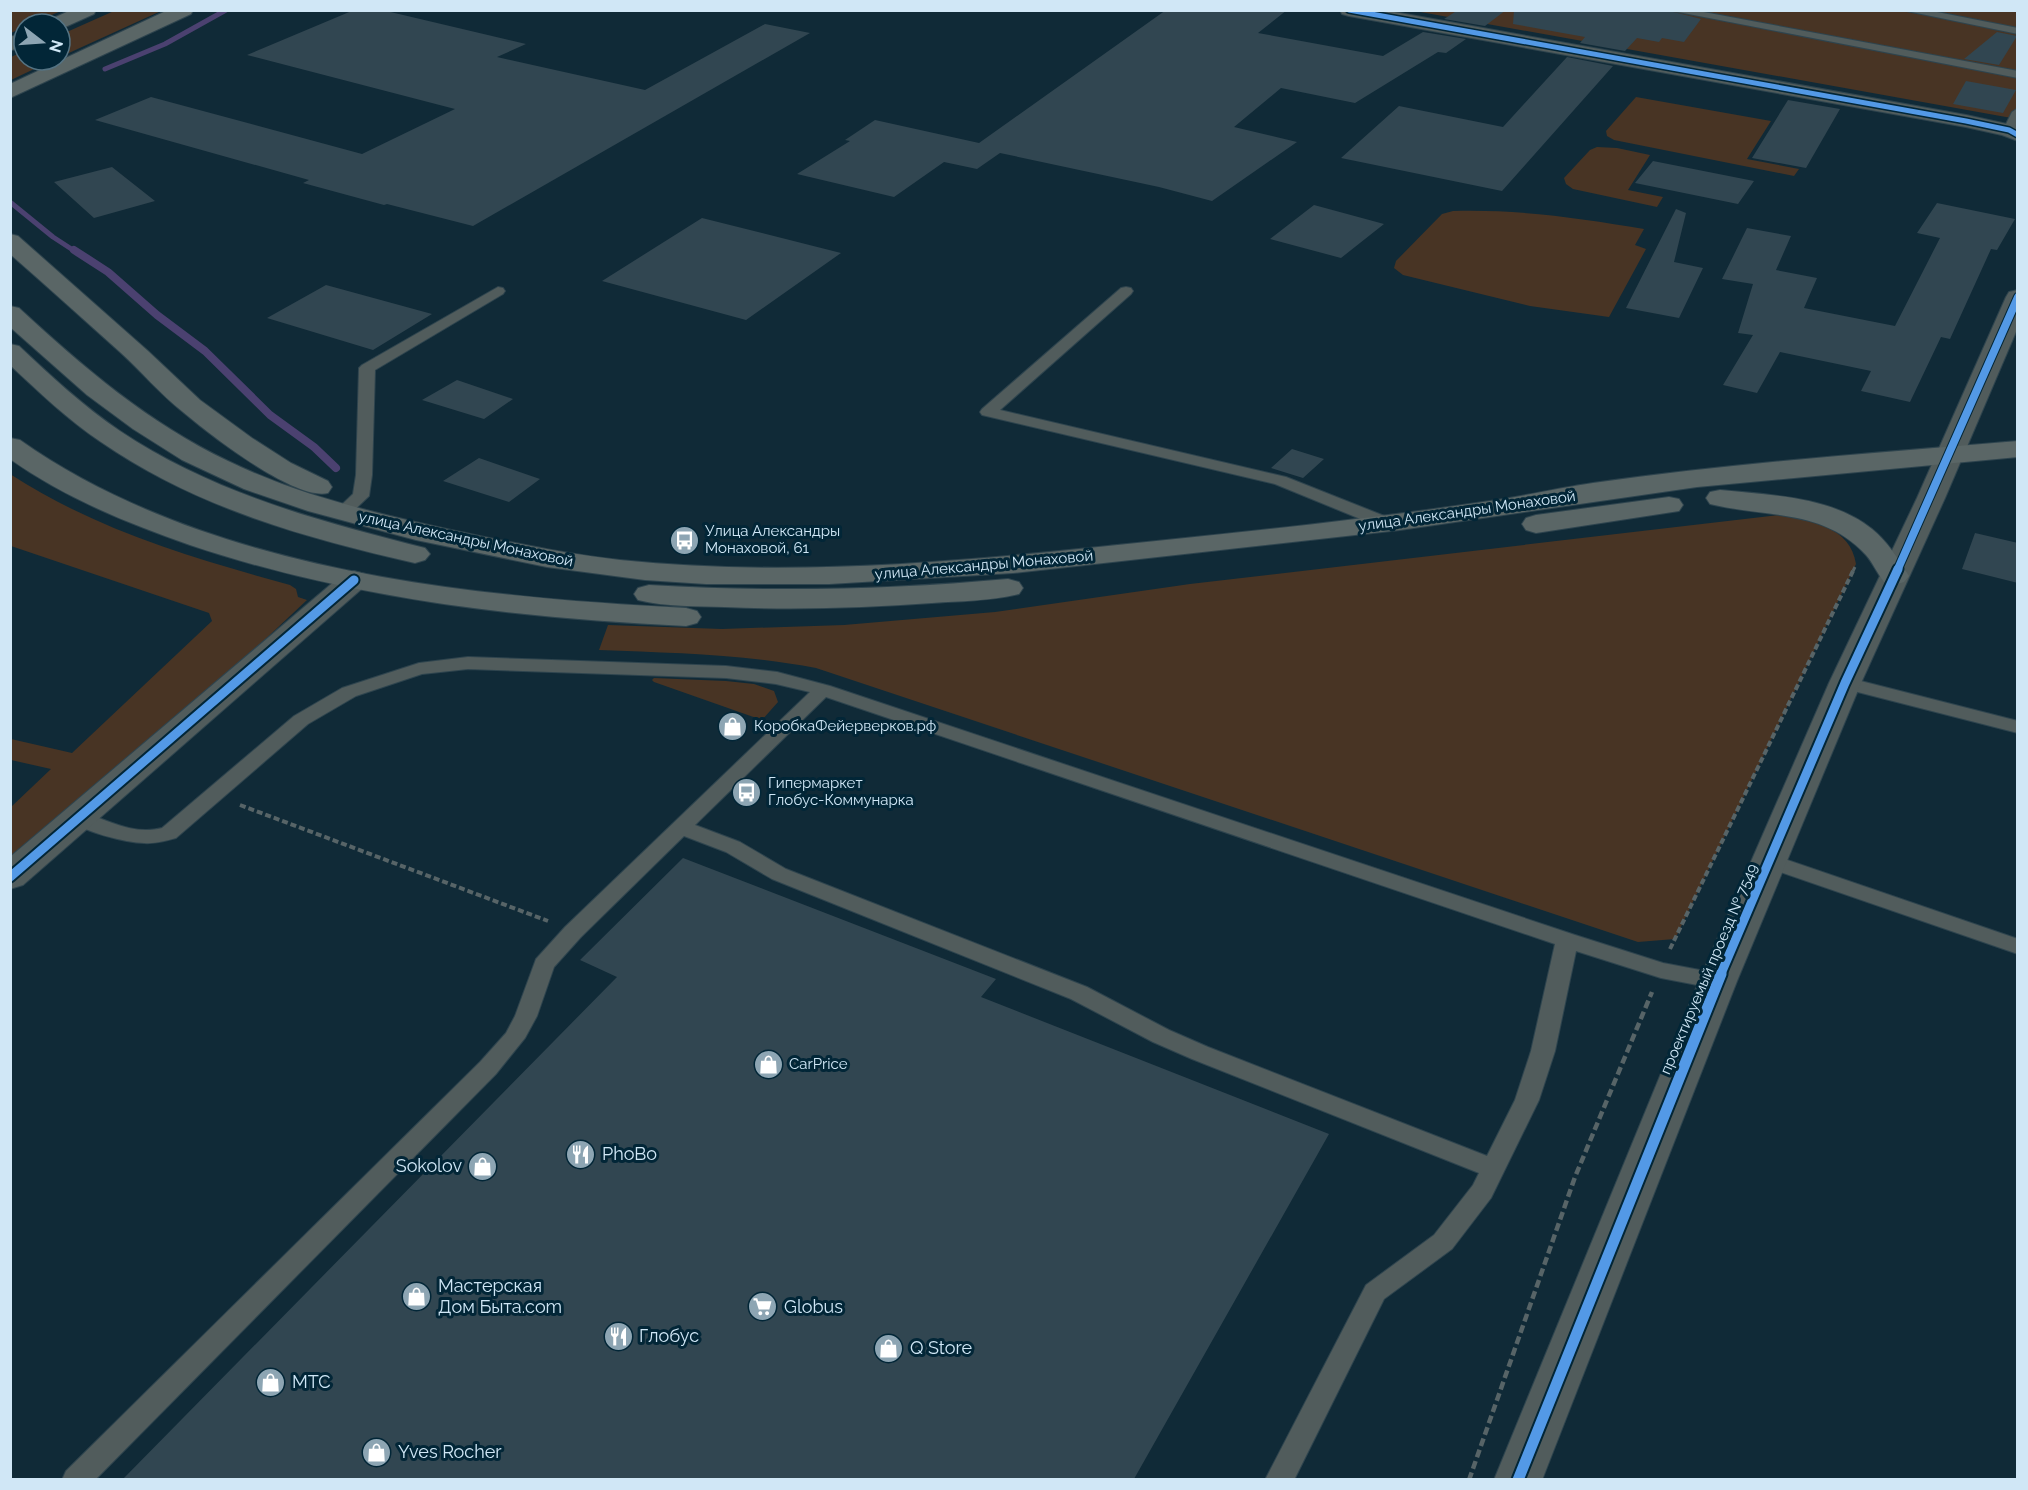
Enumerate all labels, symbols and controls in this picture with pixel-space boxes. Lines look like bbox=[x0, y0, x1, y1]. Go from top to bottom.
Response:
north arrow bbox=[12, 12, 72, 72]
text: N bbox=[45, 38, 67, 55]
street label: улица Александры Монаховой bbox=[1357, 487, 1577, 535]
street label: улица Александры Монаховой bbox=[357, 507, 575, 571]
place label: Улица Александры Монаховой, 61 bbox=[705, 522, 840, 557]
bus stop icon: Улица Александры Монаховой, 61 bbox=[668, 524, 700, 556]
street label: улица Александры Монаховой bbox=[874, 546, 1094, 584]
shop icon: КоробкаФейерверков.рф bbox=[717, 710, 749, 742]
place label: КоробкаФейерверков.рф bbox=[754, 717, 936, 735]
place label: Гипермаркет Глобус-Коммунарка bbox=[768, 774, 914, 809]
bus stop icon: Гипермаркет Глобус-Коммунарка bbox=[731, 776, 763, 808]
street label: проектируемый проезд № 7549 bbox=[1656, 861, 1762, 1077]
shop icon: CarPrice bbox=[752, 1048, 784, 1080]
place label: CarPrice bbox=[789, 1055, 848, 1073]
restaurant icon: PhoBo bbox=[565, 1138, 597, 1170]
place label: PhoBo bbox=[602, 1143, 657, 1164]
shop icon: Sokolov bbox=[467, 1150, 499, 1182]
place label: Sokolov bbox=[396, 1155, 462, 1176]
place label: Мастерская Дом Быта.com bbox=[438, 1275, 562, 1317]
shop icon: Мастерская Дом Быта.com bbox=[401, 1280, 433, 1312]
supermarket icon: Globus bbox=[747, 1291, 779, 1323]
place label: Globus bbox=[784, 1296, 843, 1317]
restaurant icon: Глобус bbox=[602, 1320, 634, 1352]
place label: Глобус bbox=[639, 1325, 699, 1346]
shop icon: Q Store bbox=[873, 1332, 905, 1364]
place label: Q Store bbox=[910, 1337, 972, 1358]
shop icon: МТС bbox=[255, 1366, 287, 1398]
place label: МТС bbox=[292, 1371, 331, 1392]
shop icon: Yves Rocher bbox=[361, 1436, 393, 1468]
place label: Yves Rocher bbox=[398, 1441, 502, 1462]

